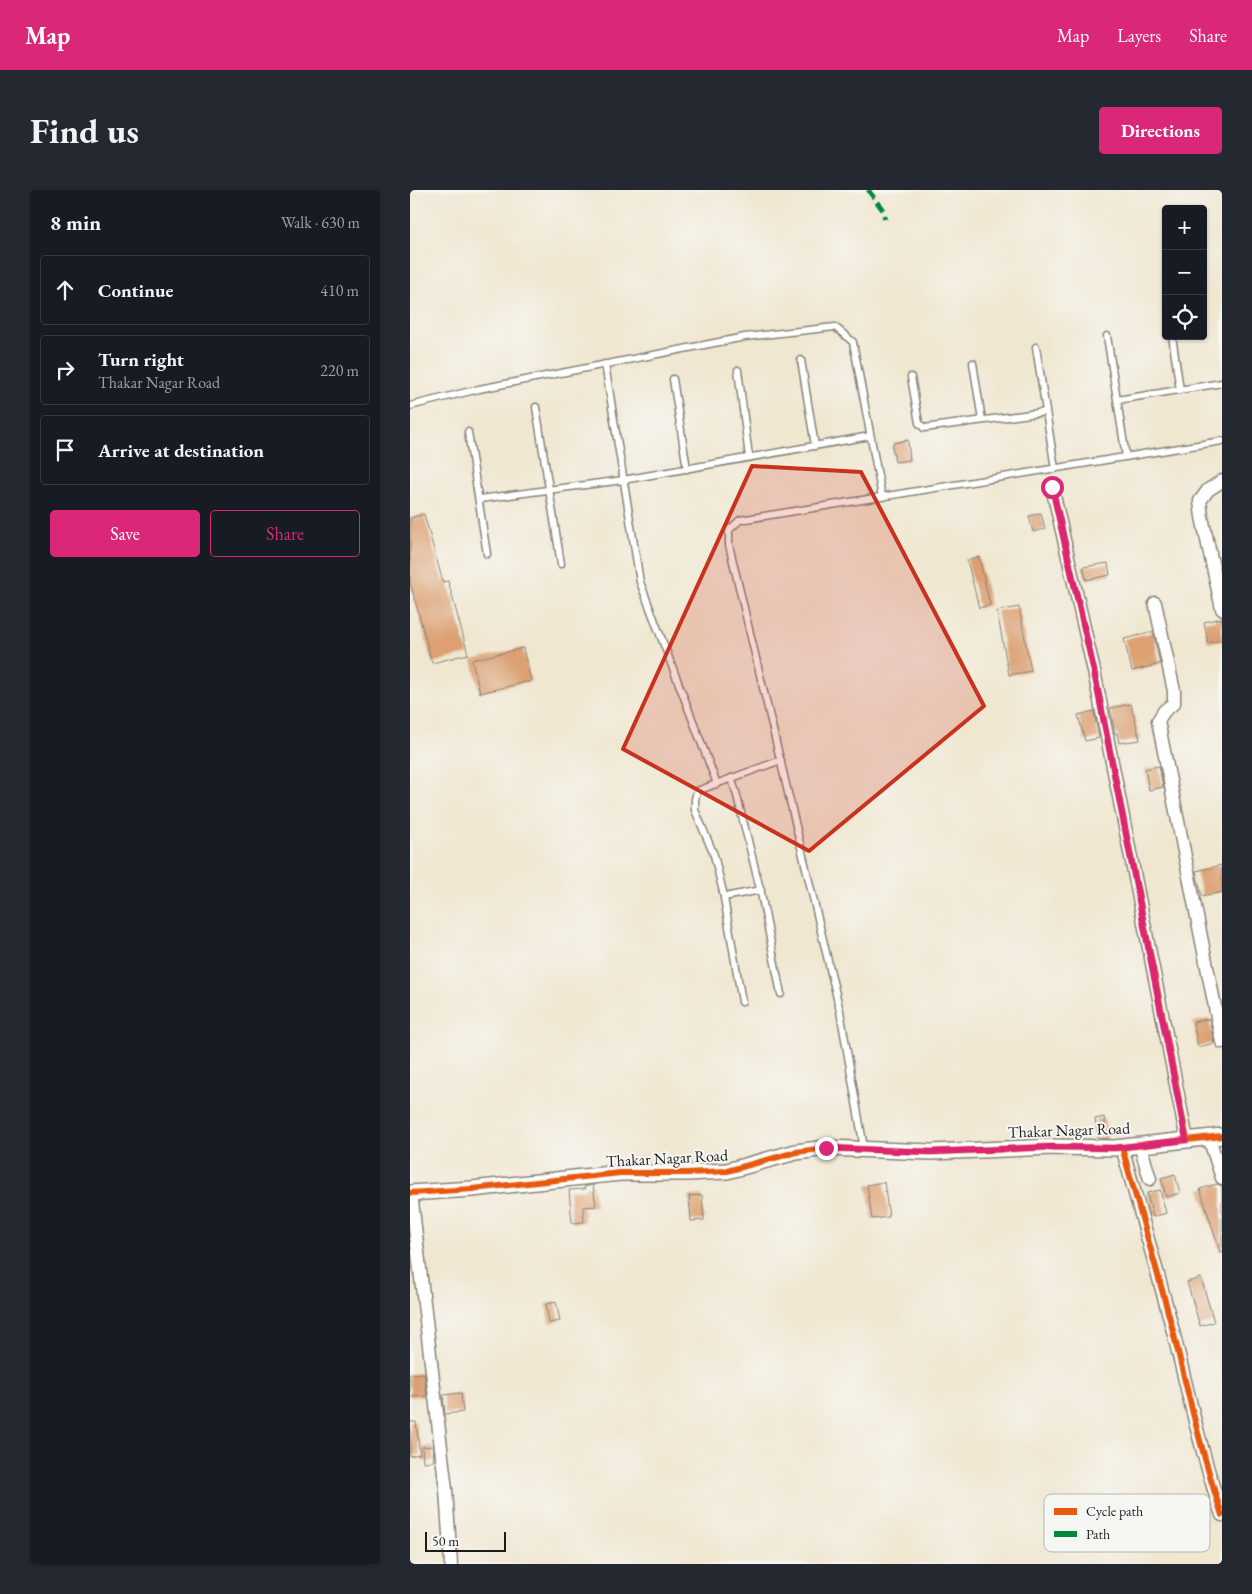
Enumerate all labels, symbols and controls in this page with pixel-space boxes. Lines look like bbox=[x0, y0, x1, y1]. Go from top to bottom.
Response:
text: Map bbox=[25, 20, 70, 51]
text: Map bbox=[1057, 24, 1089, 47]
text: Layers bbox=[1117, 24, 1161, 47]
text: Share bbox=[1189, 24, 1227, 47]
button: Directions bbox=[1099, 107, 1222, 154]
text: Find us bbox=[30, 108, 139, 153]
map controls bbox=[1162, 205, 1207, 340]
button: + bbox=[1162, 205, 1207, 250]
text: 8 min bbox=[50, 209, 101, 236]
text: Walk · 630 m bbox=[281, 212, 360, 233]
button: − bbox=[1162, 250, 1207, 295]
icon: ahead bbox=[51, 276, 79, 304]
text: Continue bbox=[98, 278, 173, 303]
text: 410 m bbox=[320, 280, 359, 301]
button: locate bbox=[1162, 295, 1207, 340]
text: Turn right bbox=[98, 347, 184, 372]
icon: right bbox=[51, 356, 79, 384]
text: 220 m bbox=[320, 360, 359, 381]
text: Thakar Nagar Road bbox=[98, 372, 220, 393]
icon: arrive bbox=[51, 436, 79, 464]
text: Arrive at destination bbox=[98, 438, 264, 463]
route start bbox=[1041, 476, 1064, 499]
button: Save bbox=[50, 510, 200, 557]
button: Share bbox=[210, 510, 360, 557]
street label: Thakar Nagar Road bbox=[1008, 1117, 1131, 1143]
route end bbox=[815, 1137, 838, 1160]
street label: Thakar Nagar Road bbox=[605, 1144, 729, 1172]
legend bbox=[1044, 1494, 1210, 1552]
text: Cycle path bbox=[1086, 1502, 1143, 1520]
text: Path bbox=[1086, 1525, 1110, 1543]
scale bar bbox=[425, 1529, 506, 1552]
text: 50 m bbox=[432, 1532, 459, 1550]

